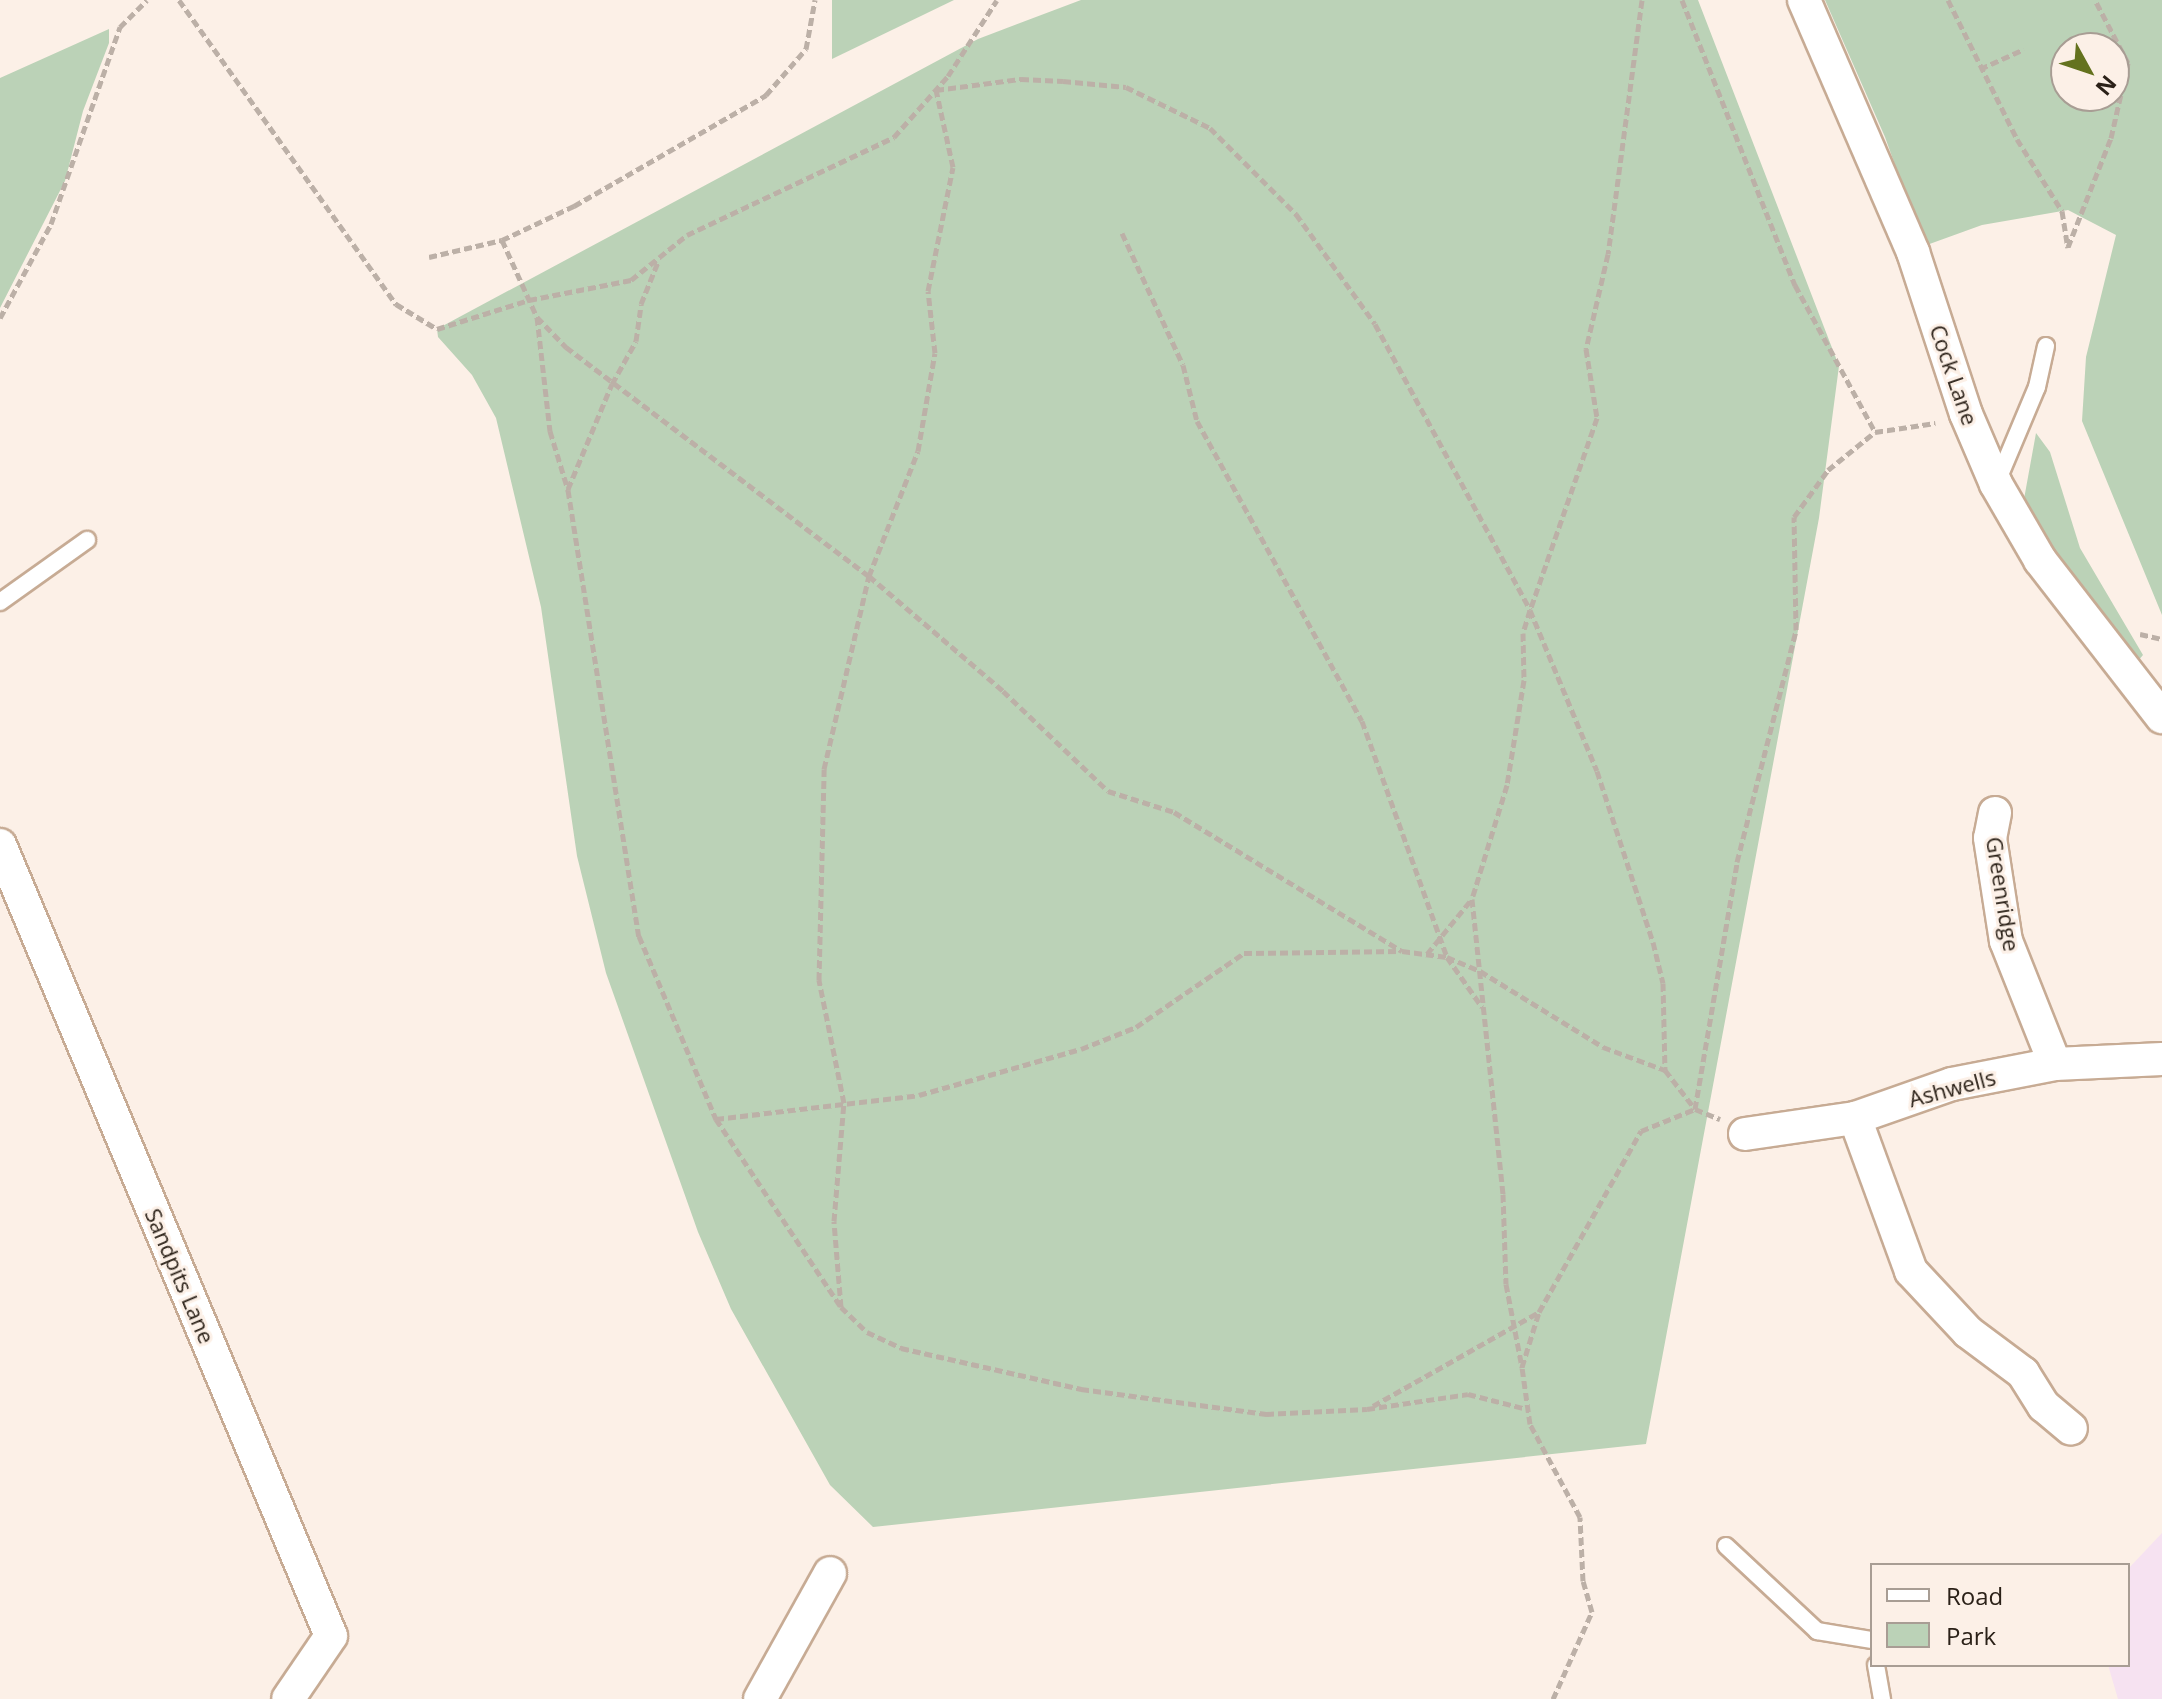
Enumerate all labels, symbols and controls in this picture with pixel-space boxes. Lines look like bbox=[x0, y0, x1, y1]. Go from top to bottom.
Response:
north arrow bbox=[2050, 32, 2130, 112]
text: N bbox=[2090, 70, 2124, 103]
street label: Cock Lane bbox=[1925, 321, 1983, 429]
street label: Greenridge bbox=[1981, 835, 2025, 953]
street label: Ashwells bbox=[1906, 1064, 1998, 1112]
street label: Sandpits Lane bbox=[140, 1205, 220, 1347]
legend bbox=[1870, 1563, 2130, 1667]
text: Road bbox=[1946, 1579, 2003, 1612]
text: Park bbox=[1946, 1619, 1996, 1652]

